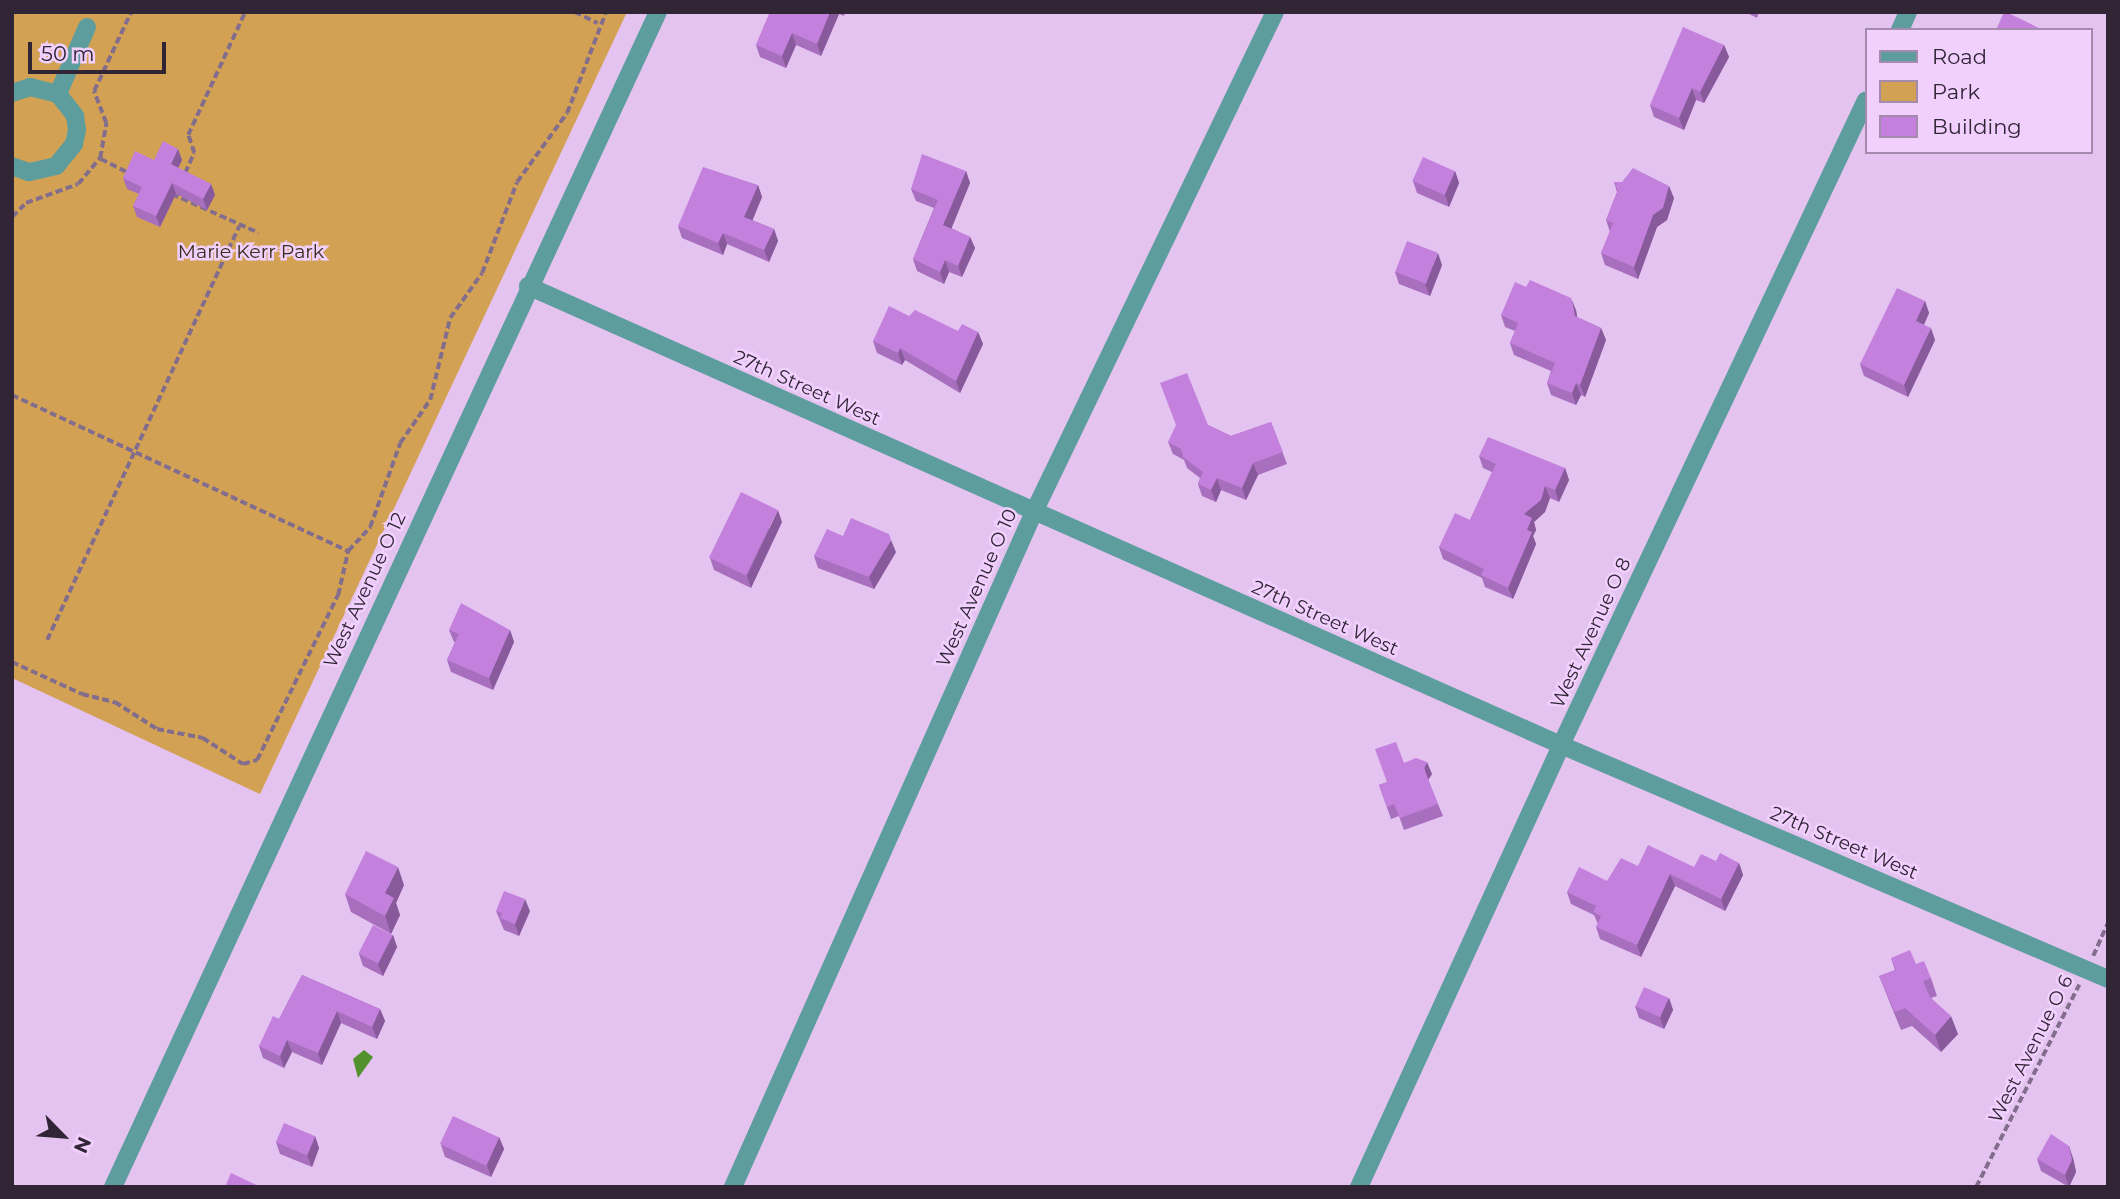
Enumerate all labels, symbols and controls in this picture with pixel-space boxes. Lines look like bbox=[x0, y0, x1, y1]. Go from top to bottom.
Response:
scale bar bbox=[32, 28, 170, 72]
legend bbox=[1864, 28, 2092, 154]
text: 50 m bbox=[41, 41, 95, 66]
text: Road bbox=[1932, 44, 1987, 69]
text: Park bbox=[1932, 79, 1980, 104]
text: Building bbox=[1932, 114, 2022, 139]
park label: Marie Kerr Park bbox=[178, 241, 324, 263]
street label: 27th Street West bbox=[730, 345, 884, 431]
street label: West Avenue O 10 bbox=[932, 505, 1022, 671]
street label: West Avenue O 12 bbox=[319, 509, 411, 671]
street label: West Avenue O 8 bbox=[1546, 554, 1636, 712]
street label: 27th Street West bbox=[1248, 575, 1402, 661]
street label: 27th Street West bbox=[1767, 802, 1921, 884]
street label: West Avenue O 6 bbox=[1984, 971, 2078, 1127]
north arrow bbox=[28, 1101, 98, 1171]
text: N bbox=[69, 1133, 96, 1157]

